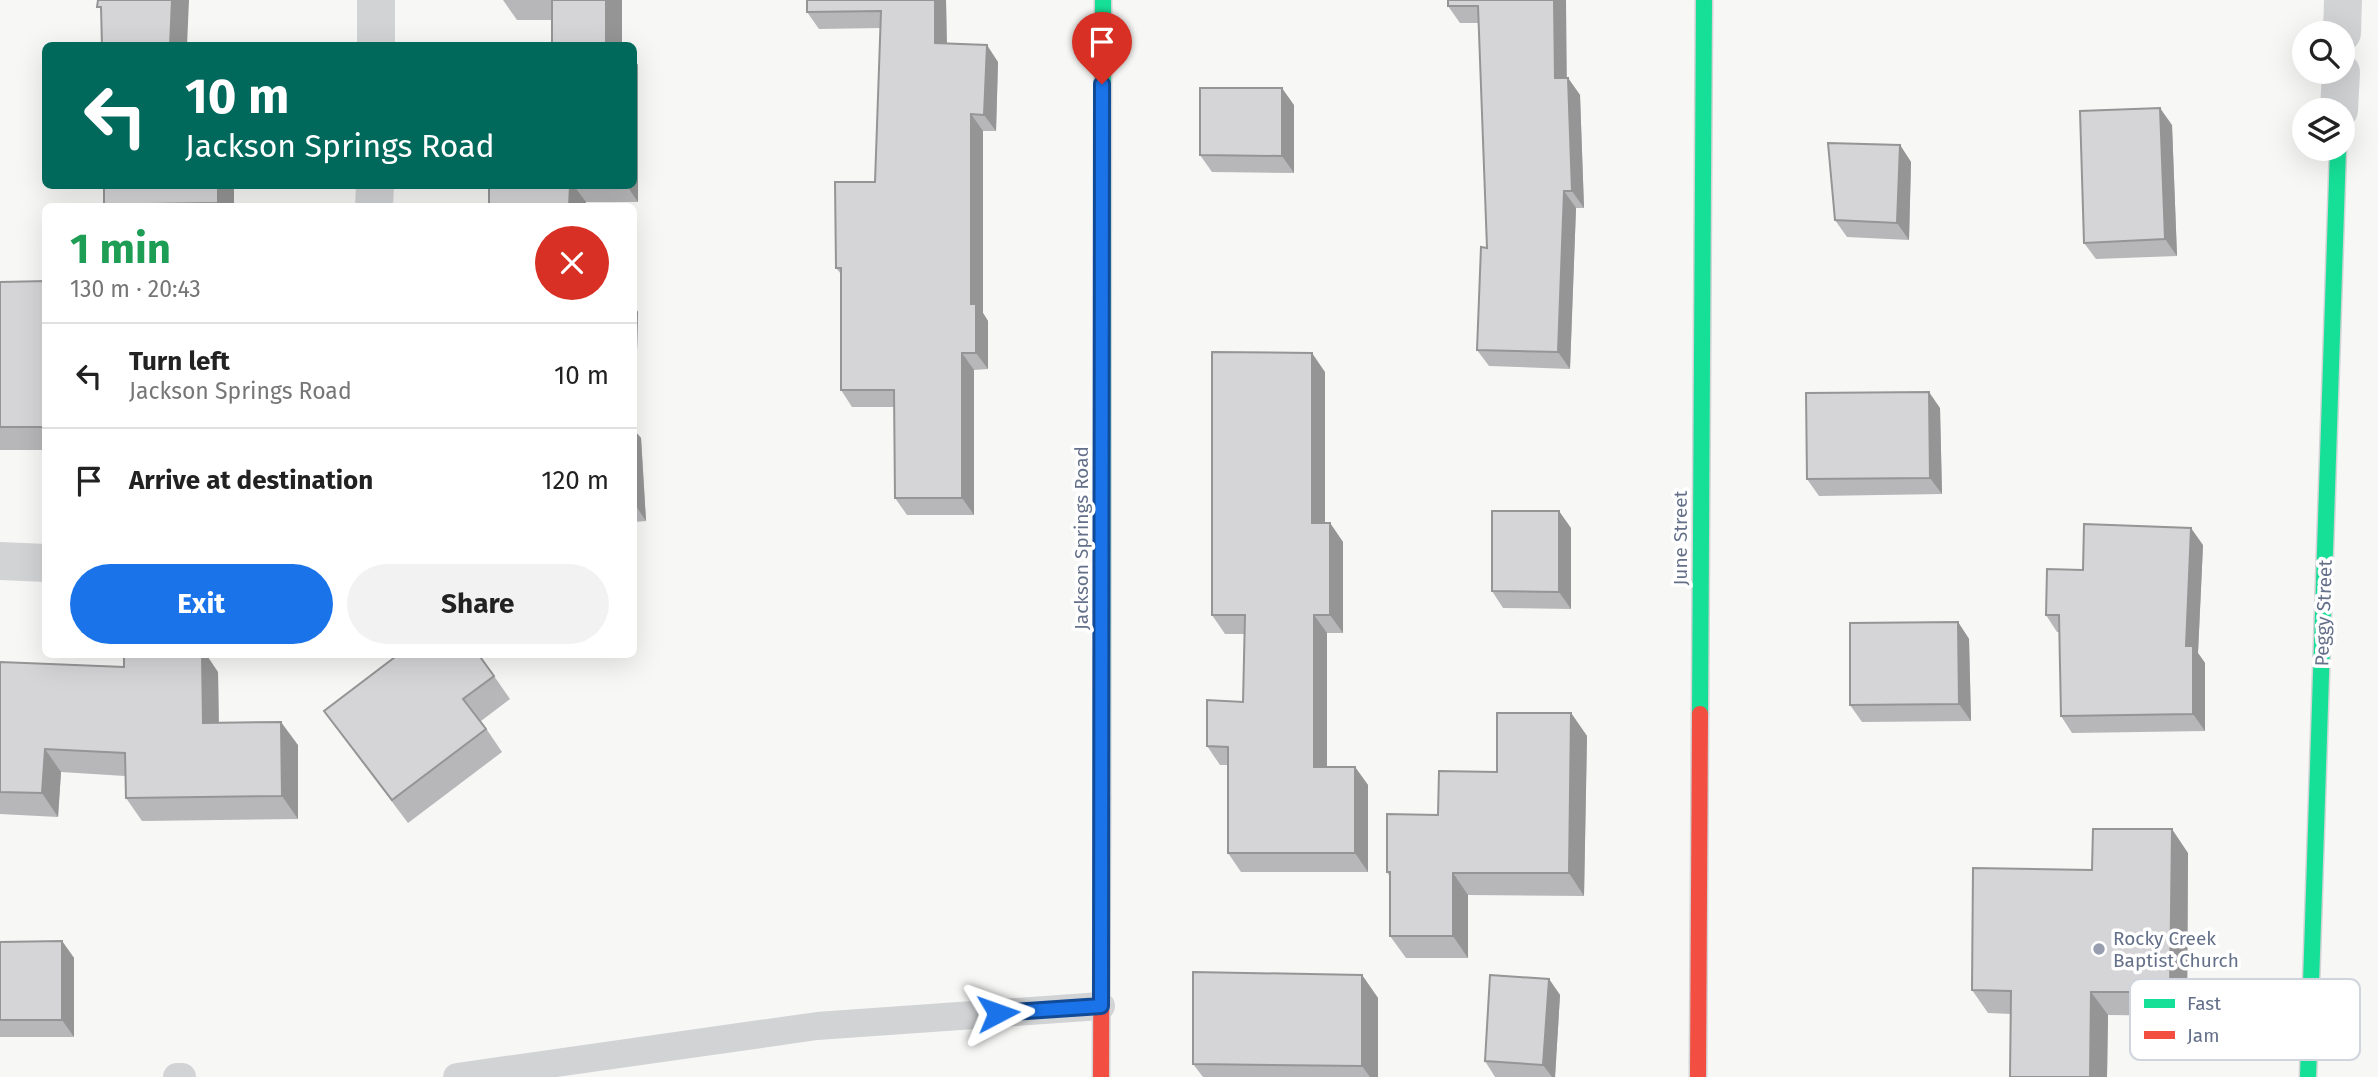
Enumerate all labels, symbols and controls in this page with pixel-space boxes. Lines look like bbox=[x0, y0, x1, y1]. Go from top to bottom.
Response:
pin bbox=[1072, 12.0, 1132, 84]
map controls bbox=[2292, 21, 2355, 161]
button: search bbox=[2292, 21, 2355, 84]
icon: arrive bbox=[1083, 23, 1121, 61]
text: 10 m bbox=[185, 67, 289, 126]
icon: left bbox=[70, 70, 161, 161]
button: layers bbox=[2292, 98, 2355, 161]
text: Jackson Springs Road bbox=[185, 127, 495, 165]
text: 1 min bbox=[70, 224, 171, 274]
button: close bbox=[535, 226, 609, 300]
text: 130 m · 20:43 bbox=[70, 275, 201, 303]
text: Turn left bbox=[129, 346, 230, 377]
icon: left bbox=[70, 357, 108, 395]
text: 10 m bbox=[554, 360, 609, 391]
text: Jackson Springs Road bbox=[129, 377, 352, 405]
street label: Jackson Springs Road bbox=[1070, 446, 1093, 630]
icon: arrive bbox=[70, 462, 108, 500]
text: Arrive at destination bbox=[129, 465, 373, 496]
text: 120 m bbox=[541, 465, 609, 496]
street label: June Street bbox=[1669, 490, 1692, 585]
street label: Peggy Street bbox=[2310, 559, 2337, 667]
button: Exit bbox=[70, 564, 333, 644]
button: Share bbox=[347, 564, 609, 644]
place label: Rocky Creek Baptist Church bbox=[2113, 927, 2239, 972]
marker: Rocky Creek Baptist Church bbox=[2091, 941, 2107, 957]
position arrow bbox=[961, 976, 1035, 1050]
legend bbox=[2130, 979, 2360, 1060]
text: Fast bbox=[2187, 992, 2221, 1015]
text: Jam bbox=[2187, 1024, 2219, 1047]

